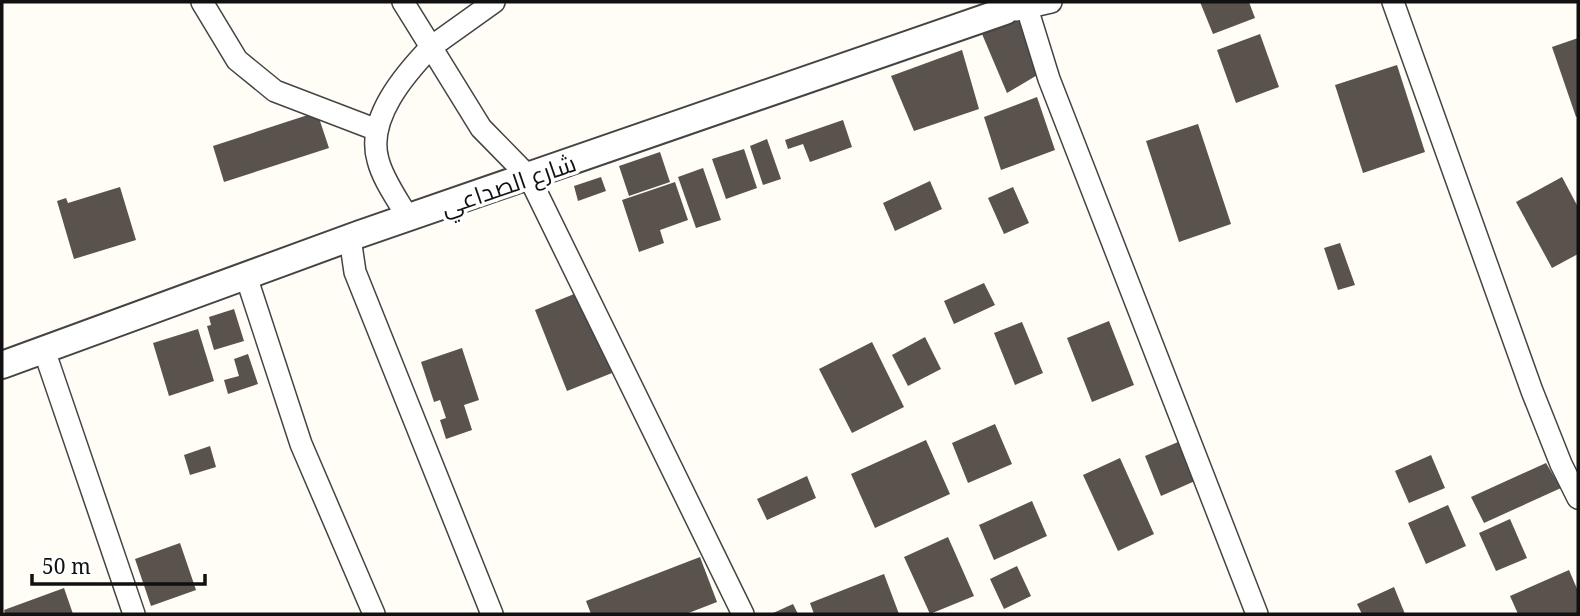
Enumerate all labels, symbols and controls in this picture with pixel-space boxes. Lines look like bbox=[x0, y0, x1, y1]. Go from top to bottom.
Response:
street label: شارع الصداعي bbox=[436, 145, 581, 226]
scale bar bbox=[32, 542, 205, 586]
text: 50 m bbox=[42, 552, 91, 580]

